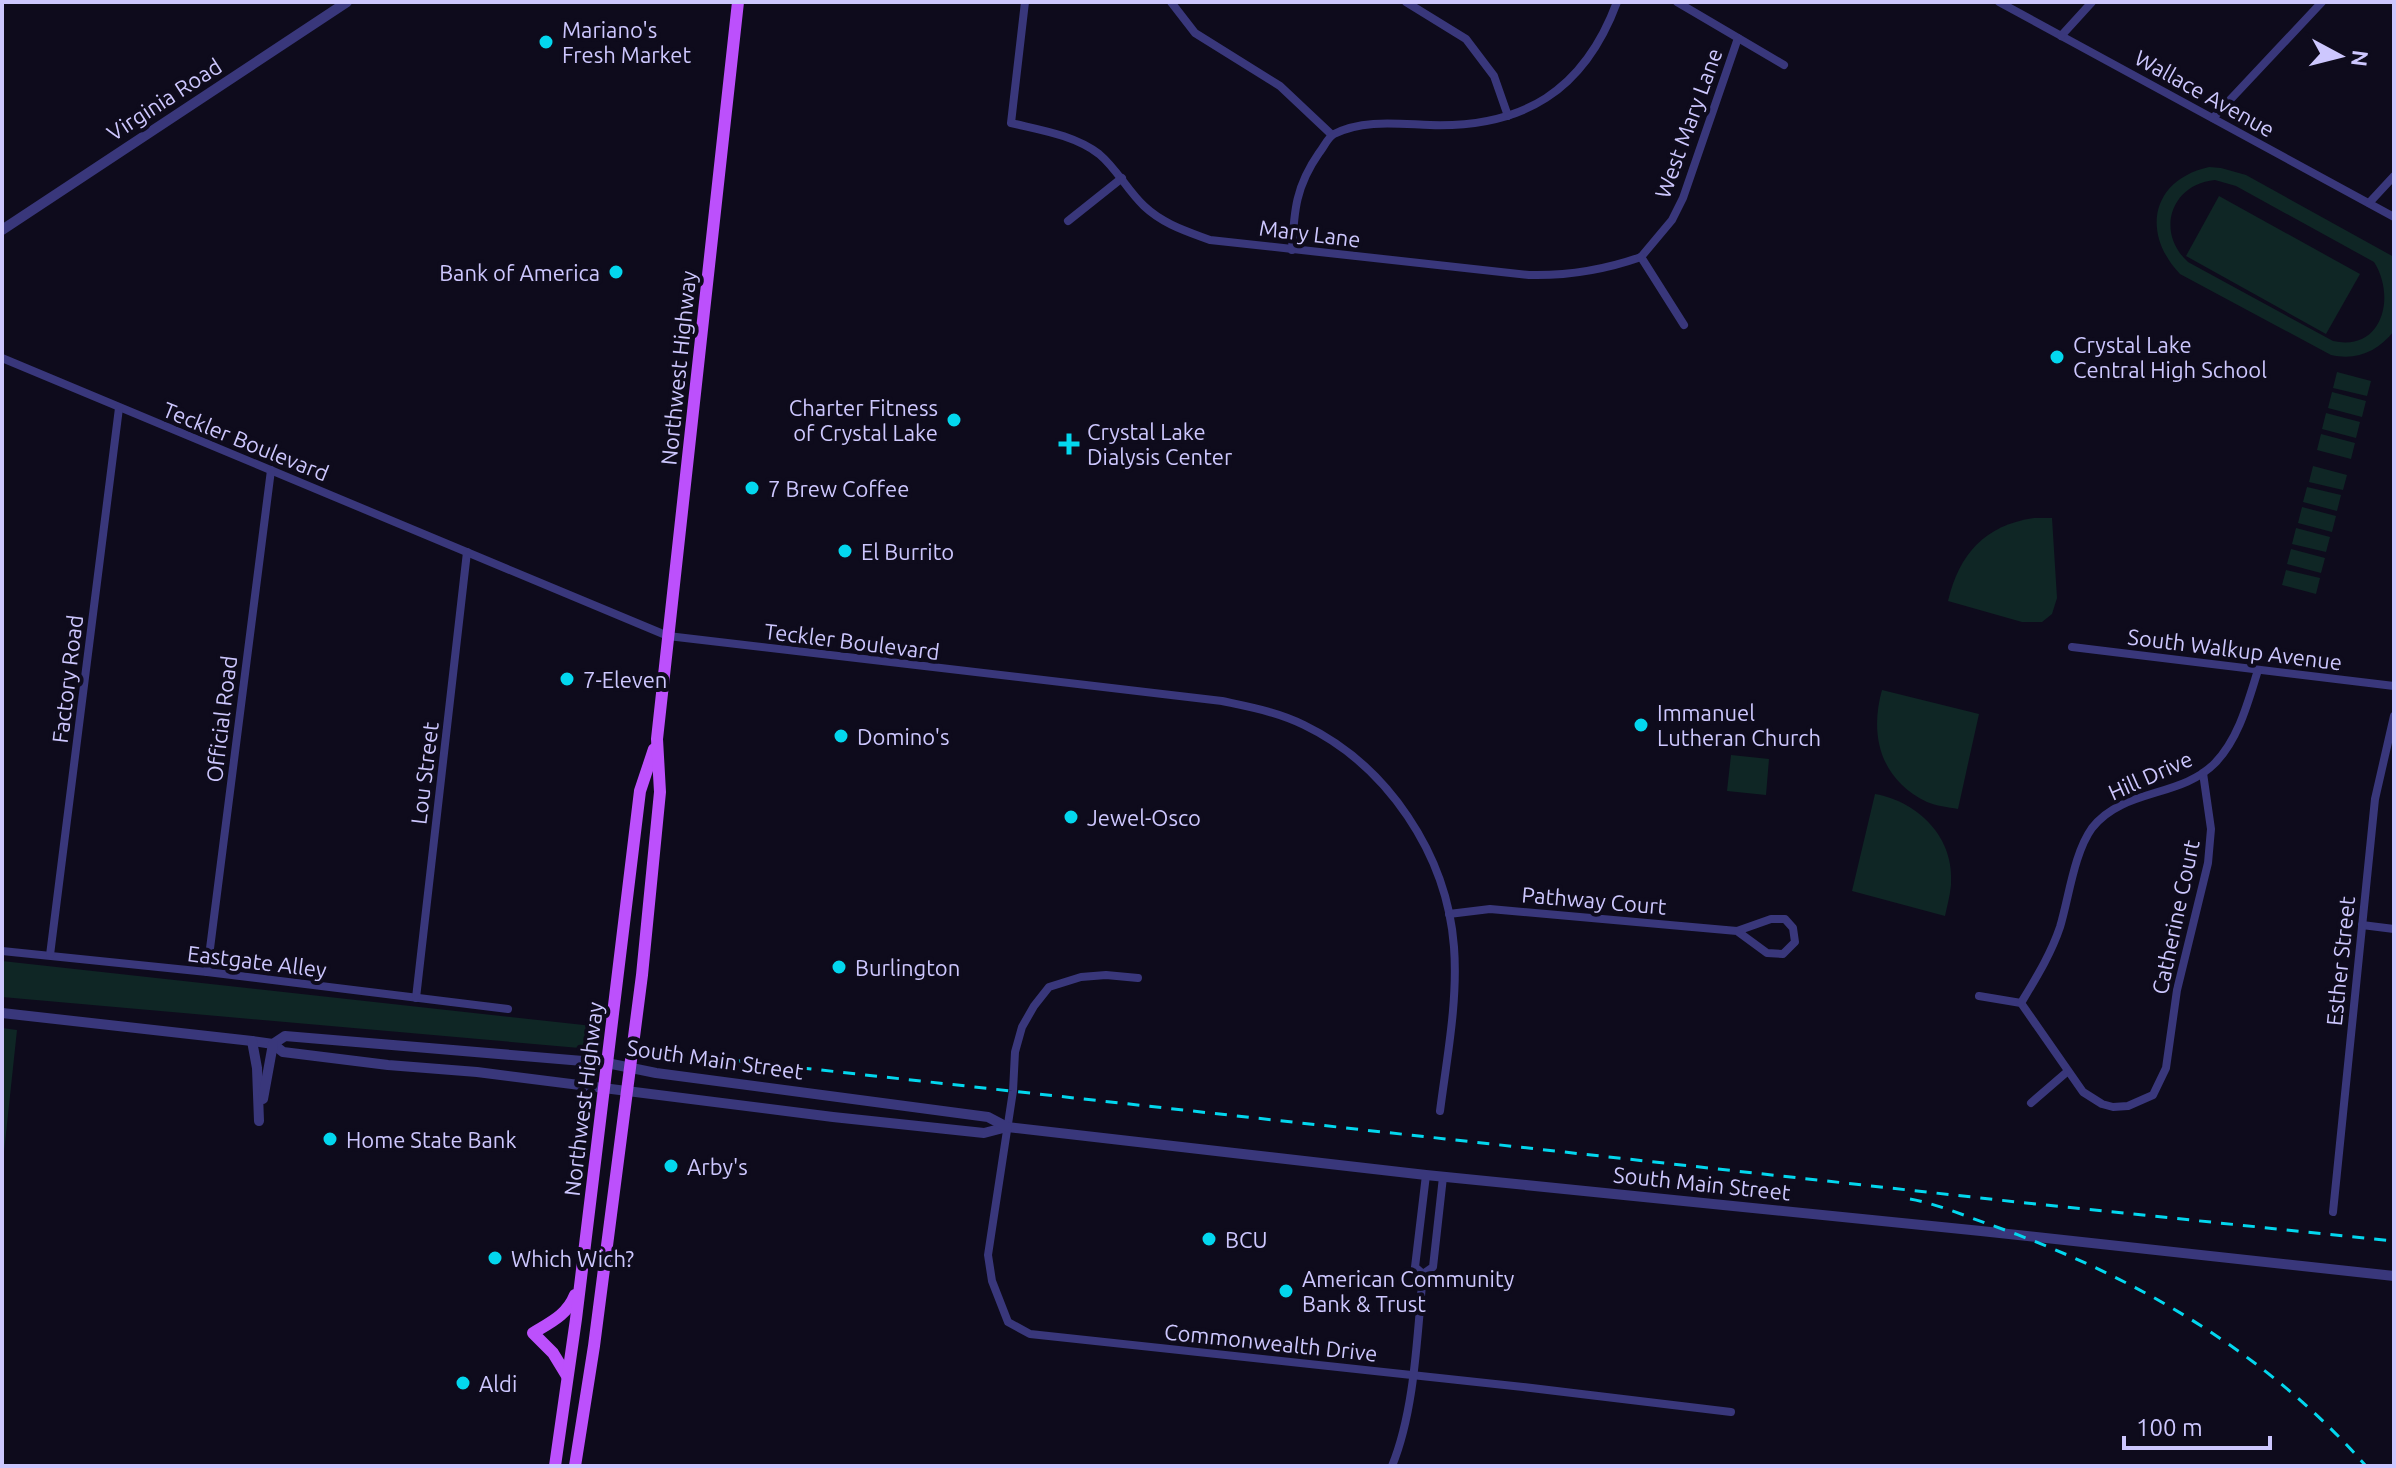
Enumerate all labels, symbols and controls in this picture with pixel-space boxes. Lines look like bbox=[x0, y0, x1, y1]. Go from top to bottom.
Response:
north arrow bbox=[2300, 16, 2380, 96]
place label: Mariano's Fresh Market bbox=[562, 17, 691, 67]
marker: Mariano's Fresh Market bbox=[537, 33, 555, 51]
street label: Wallace Avenue bbox=[2131, 44, 2279, 142]
street label: West Mary Lane bbox=[1649, 45, 1727, 201]
text: N bbox=[2347, 49, 2374, 68]
street label: Virginia Road bbox=[102, 53, 226, 145]
street label: Mary Lane bbox=[1258, 214, 1362, 252]
place label: Bank of America bbox=[439, 260, 600, 285]
marker: Bank of America bbox=[607, 263, 625, 281]
street label: Northwest Highway bbox=[655, 269, 701, 466]
place label: Crystal Lake Central High School bbox=[2073, 332, 2267, 382]
marker: Crystal Lake Central High School bbox=[2048, 348, 2066, 366]
place label: Charter Fitness of Crystal Lake bbox=[789, 395, 938, 445]
street label: Teckler Boulevard bbox=[160, 396, 332, 486]
marker: Charter Fitness of Crystal Lake bbox=[945, 411, 963, 429]
place label: Crystal Lake Dialysis Center bbox=[1087, 419, 1233, 469]
marker: Crystal Lake Dialysis Center bbox=[1058, 433, 1080, 455]
place label: 7 Brew Coffee bbox=[768, 476, 909, 501]
marker: 7 Brew Coffee bbox=[743, 479, 761, 497]
place label: El Burrito bbox=[861, 539, 954, 564]
marker: El Burrito bbox=[836, 542, 854, 560]
street label: Factory Road bbox=[47, 613, 87, 745]
street label: Teckler Boulevard bbox=[763, 618, 941, 664]
street label: South Walkup Avenue bbox=[2126, 623, 2344, 675]
street label: Official Road bbox=[201, 654, 241, 784]
place label: 7-Eleven bbox=[583, 667, 667, 692]
marker: 7-Eleven bbox=[558, 670, 576, 688]
place label: Immanuel Lutheran Church bbox=[1657, 700, 1821, 750]
marker: Immanuel Lutheran Church bbox=[1632, 716, 1650, 734]
street label: Lou Street bbox=[405, 720, 443, 826]
place label: Domino's bbox=[857, 724, 950, 749]
marker: Domino's bbox=[832, 727, 850, 745]
street label: Hill Drive bbox=[2104, 745, 2196, 805]
place label: Jewel-Osco bbox=[1087, 805, 1201, 830]
marker: Jewel-Osco bbox=[1062, 808, 1080, 826]
street label: Catherine Court bbox=[2146, 837, 2204, 997]
street label: Pathway Court bbox=[1521, 881, 1668, 919]
street label: Esther Street bbox=[2321, 895, 2359, 1027]
street label: Eastgate Alley bbox=[186, 940, 328, 982]
place label: Burlington bbox=[855, 955, 960, 980]
marker: Burlington bbox=[830, 958, 848, 976]
street label: Northwest Highway bbox=[559, 1000, 607, 1197]
street label: South Main Street bbox=[625, 1034, 805, 1084]
place label: Home State Bank bbox=[346, 1127, 517, 1152]
marker: Home State Bank bbox=[321, 1130, 339, 1148]
place label: Arby's bbox=[687, 1154, 748, 1179]
marker: Arby's bbox=[662, 1157, 680, 1175]
street label: South Main Street bbox=[1612, 1161, 1792, 1205]
place label: BCU bbox=[1225, 1227, 1267, 1252]
marker: BCU bbox=[1200, 1230, 1218, 1248]
place label: Which Wich? bbox=[511, 1246, 634, 1271]
marker: Which Wich? bbox=[486, 1249, 504, 1267]
place label: American Community Bank & Trust bbox=[1302, 1266, 1515, 1316]
marker: American Community Bank & Trust bbox=[1277, 1282, 1295, 1300]
street label: Commonwealth Drive bbox=[1163, 1318, 1379, 1366]
place label: Aldi bbox=[479, 1371, 517, 1396]
marker: Aldi bbox=[454, 1374, 472, 1392]
scale bar bbox=[2124, 1400, 2270, 1450]
text: 100 m bbox=[2136, 1414, 2203, 1441]

